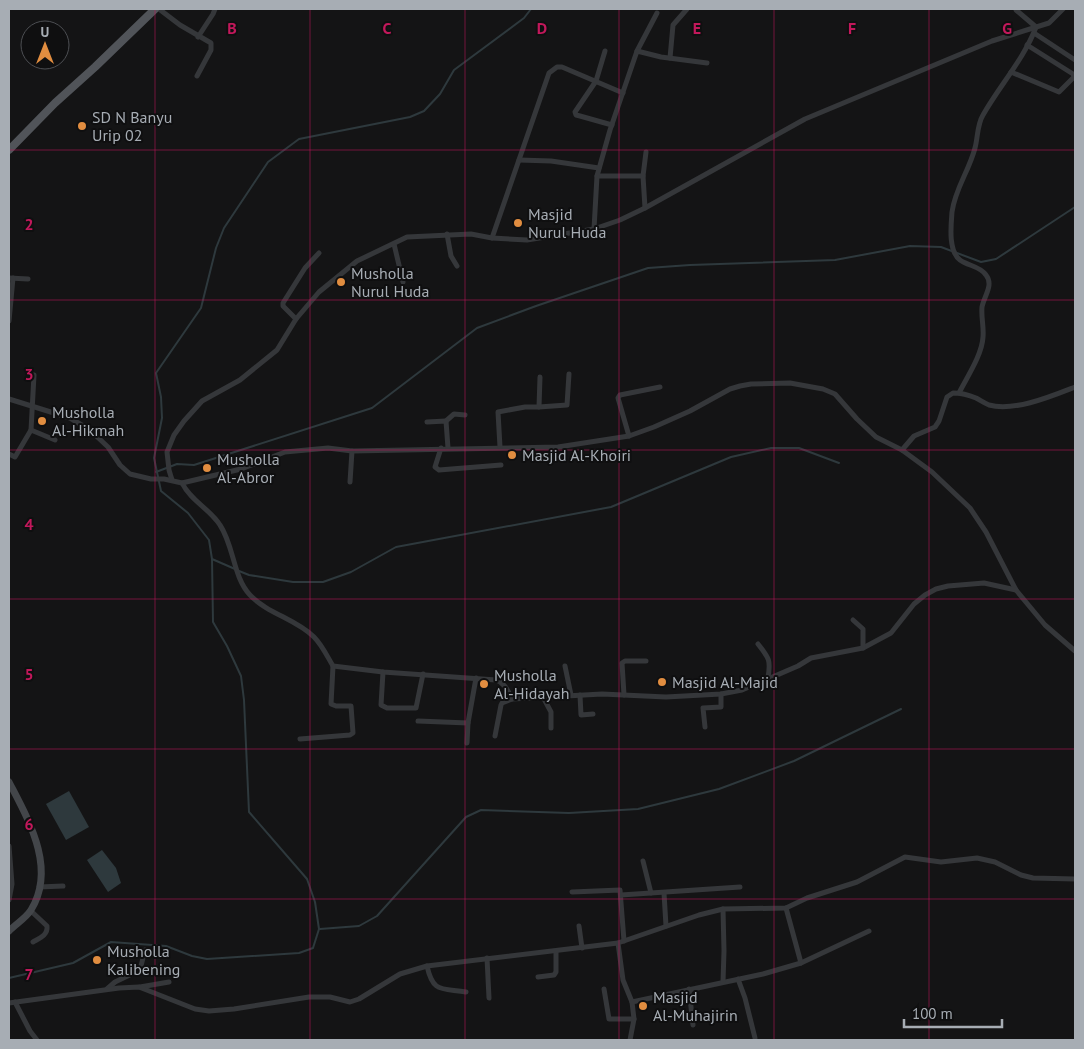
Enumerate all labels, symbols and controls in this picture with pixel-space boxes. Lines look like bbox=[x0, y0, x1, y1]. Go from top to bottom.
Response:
text: B bbox=[227, 18, 237, 38]
text: C bbox=[383, 18, 392, 38]
text: D bbox=[537, 18, 547, 38]
text: E bbox=[693, 18, 701, 38]
text: F bbox=[848, 18, 856, 38]
text: G bbox=[1002, 18, 1012, 38]
north arrow bbox=[20, 20, 70, 70]
text: U bbox=[41, 23, 49, 41]
place label: SD N Banyu Urip 02 bbox=[92, 107, 172, 145]
marker: SD N Banyu Urip 02 bbox=[76, 120, 88, 132]
place label: Masjid Nurul Huda bbox=[528, 204, 606, 242]
text: 2 bbox=[24, 214, 34, 234]
marker: Masjid Nurul Huda bbox=[512, 217, 524, 229]
place label: Musholla Nurul Huda bbox=[351, 263, 429, 301]
marker: Musholla Nurul Huda bbox=[335, 276, 347, 288]
text: 3 bbox=[24, 364, 34, 384]
place label: Musholla Al-Hikmah bbox=[52, 402, 124, 440]
marker: Musholla Al-Hikmah bbox=[36, 415, 48, 427]
place label: Masjid Al-Khoiri bbox=[522, 445, 631, 465]
place label: Musholla Al-Abror bbox=[217, 449, 280, 487]
marker: Masjid Al-Khoiri bbox=[506, 449, 518, 461]
marker: Musholla Al-Abror bbox=[201, 462, 213, 474]
text: 4 bbox=[24, 514, 34, 534]
text: 5 bbox=[24, 664, 34, 684]
place label: Musholla Al-Hidayah bbox=[494, 665, 570, 703]
place label: Masjid Al-Majid bbox=[672, 672, 778, 692]
marker: Masjid Al-Majid bbox=[656, 676, 668, 688]
marker: Musholla Al-Hidayah bbox=[478, 678, 490, 690]
text: 6 bbox=[24, 814, 34, 834]
place label: Musholla Kalibening bbox=[107, 941, 180, 979]
marker: Musholla Kalibening bbox=[91, 954, 103, 966]
text: 7 bbox=[24, 964, 34, 984]
place label: Masjid Al-Muhajirin bbox=[653, 987, 738, 1025]
scale bar bbox=[904, 996, 1002, 1028]
marker: Masjid Al-Muhajirin bbox=[637, 1000, 649, 1012]
text: 100 m bbox=[912, 1004, 953, 1023]

